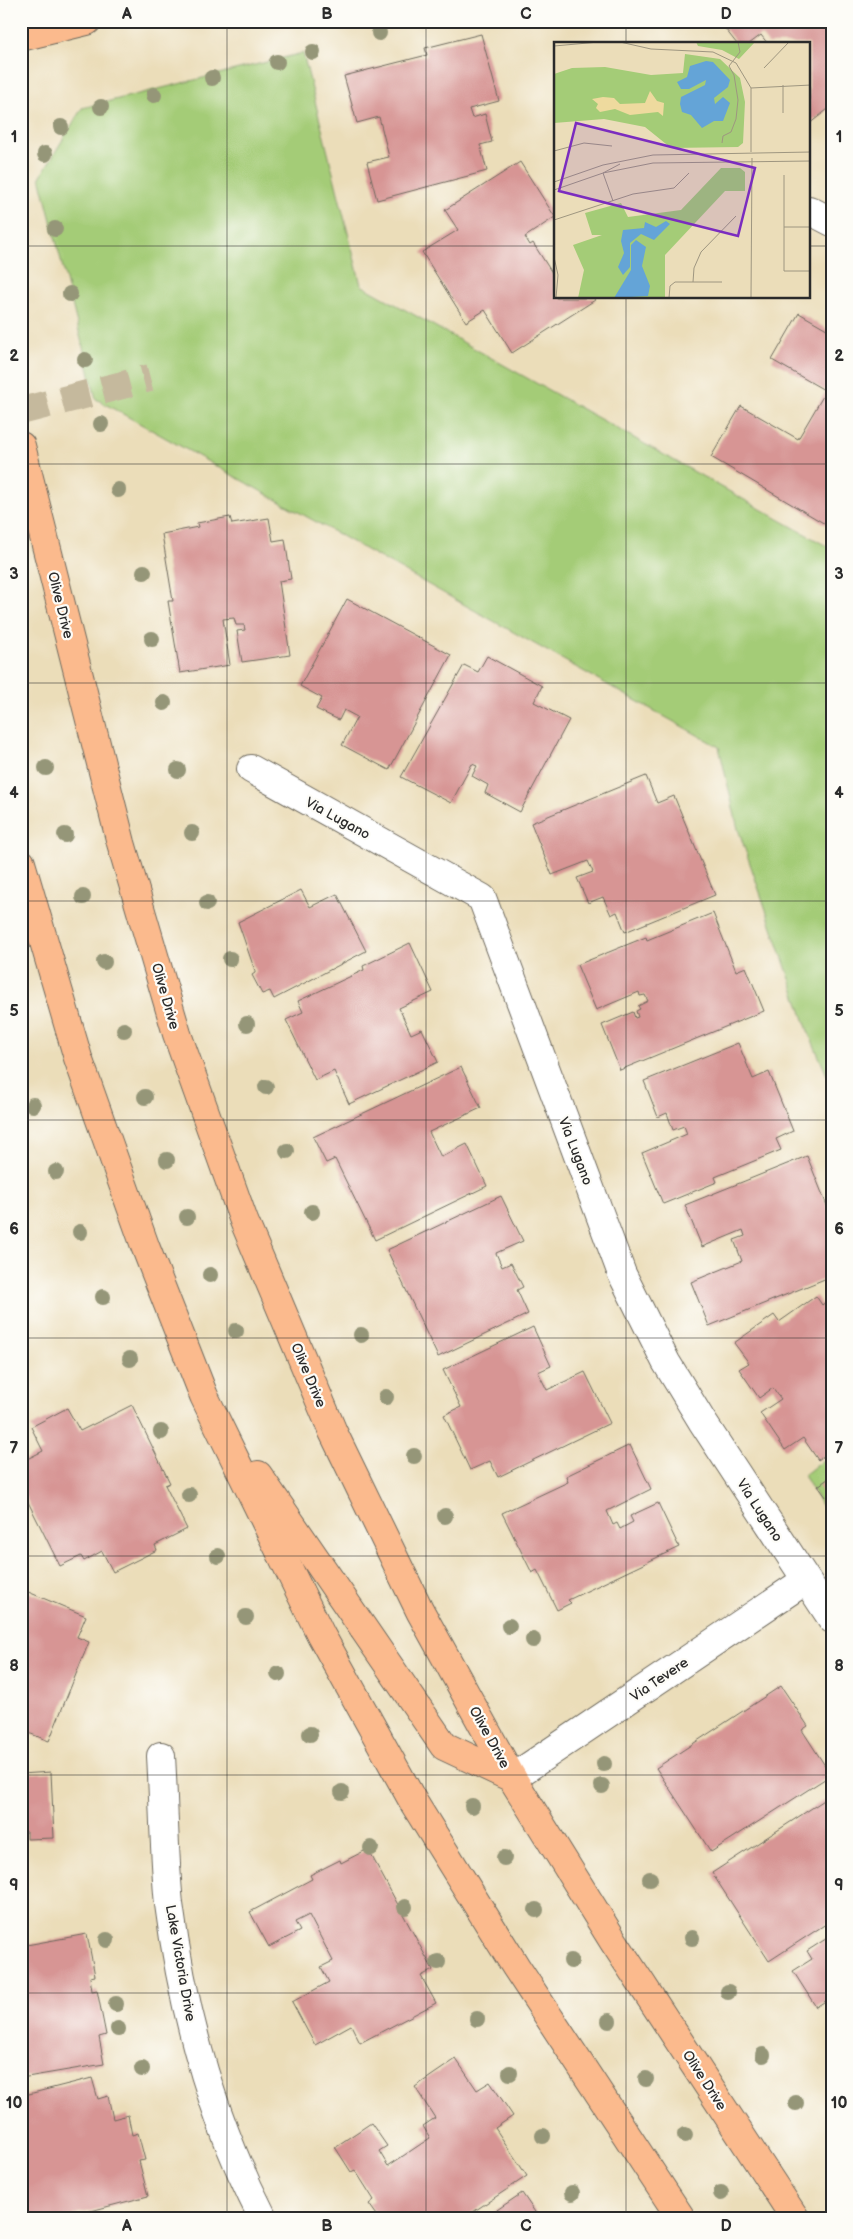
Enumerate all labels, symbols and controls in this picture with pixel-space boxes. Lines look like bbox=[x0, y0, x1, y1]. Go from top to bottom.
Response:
text: A bbox=[121, 5, 132, 24]
text: B bbox=[321, 5, 333, 24]
text: C bbox=[520, 5, 532, 24]
text: D bbox=[720, 5, 732, 24]
inset map bbox=[554, 42, 810, 299]
text: 1 bbox=[11, 128, 17, 147]
text: 1 bbox=[836, 128, 842, 147]
text: 2 bbox=[9, 347, 19, 366]
text: 2 bbox=[834, 347, 844, 366]
text: 3 bbox=[9, 565, 19, 584]
text: 3 bbox=[834, 565, 844, 584]
street label: Olive Drive bbox=[44, 570, 77, 640]
text: 4 bbox=[9, 784, 19, 803]
text: 4 bbox=[834, 784, 844, 803]
street label: Via Lugano bbox=[302, 794, 373, 843]
street label: Olive Drive bbox=[148, 961, 183, 1031]
text: 5 bbox=[9, 1002, 19, 1021]
text: 5 bbox=[834, 1002, 844, 1021]
street label: Via Lugano bbox=[555, 1115, 596, 1188]
text: 6 bbox=[9, 1220, 19, 1239]
text: 6 bbox=[834, 1220, 844, 1239]
street label: Olive Drive bbox=[287, 1341, 330, 1410]
text: 7 bbox=[10, 1439, 19, 1458]
text: 7 bbox=[835, 1439, 844, 1458]
street label: Via Lugano bbox=[733, 1476, 786, 1545]
street label: Via Tevere bbox=[627, 1654, 692, 1705]
text: 8 bbox=[9, 1657, 19, 1676]
text: 8 bbox=[834, 1657, 844, 1676]
street label: Olive Drive bbox=[466, 1703, 514, 1771]
text: 9 bbox=[9, 1876, 19, 1895]
text: 9 bbox=[834, 1876, 844, 1895]
street label: Lake Victoria Drive bbox=[162, 1904, 199, 2023]
street label: Olive Drive bbox=[679, 2047, 730, 2113]
text: 10 bbox=[6, 2094, 22, 2113]
text: 10 bbox=[831, 2094, 847, 2113]
text: A bbox=[121, 2217, 132, 2236]
text: B bbox=[321, 2217, 333, 2236]
text: C bbox=[520, 2217, 532, 2236]
text: D bbox=[720, 2217, 732, 2236]

